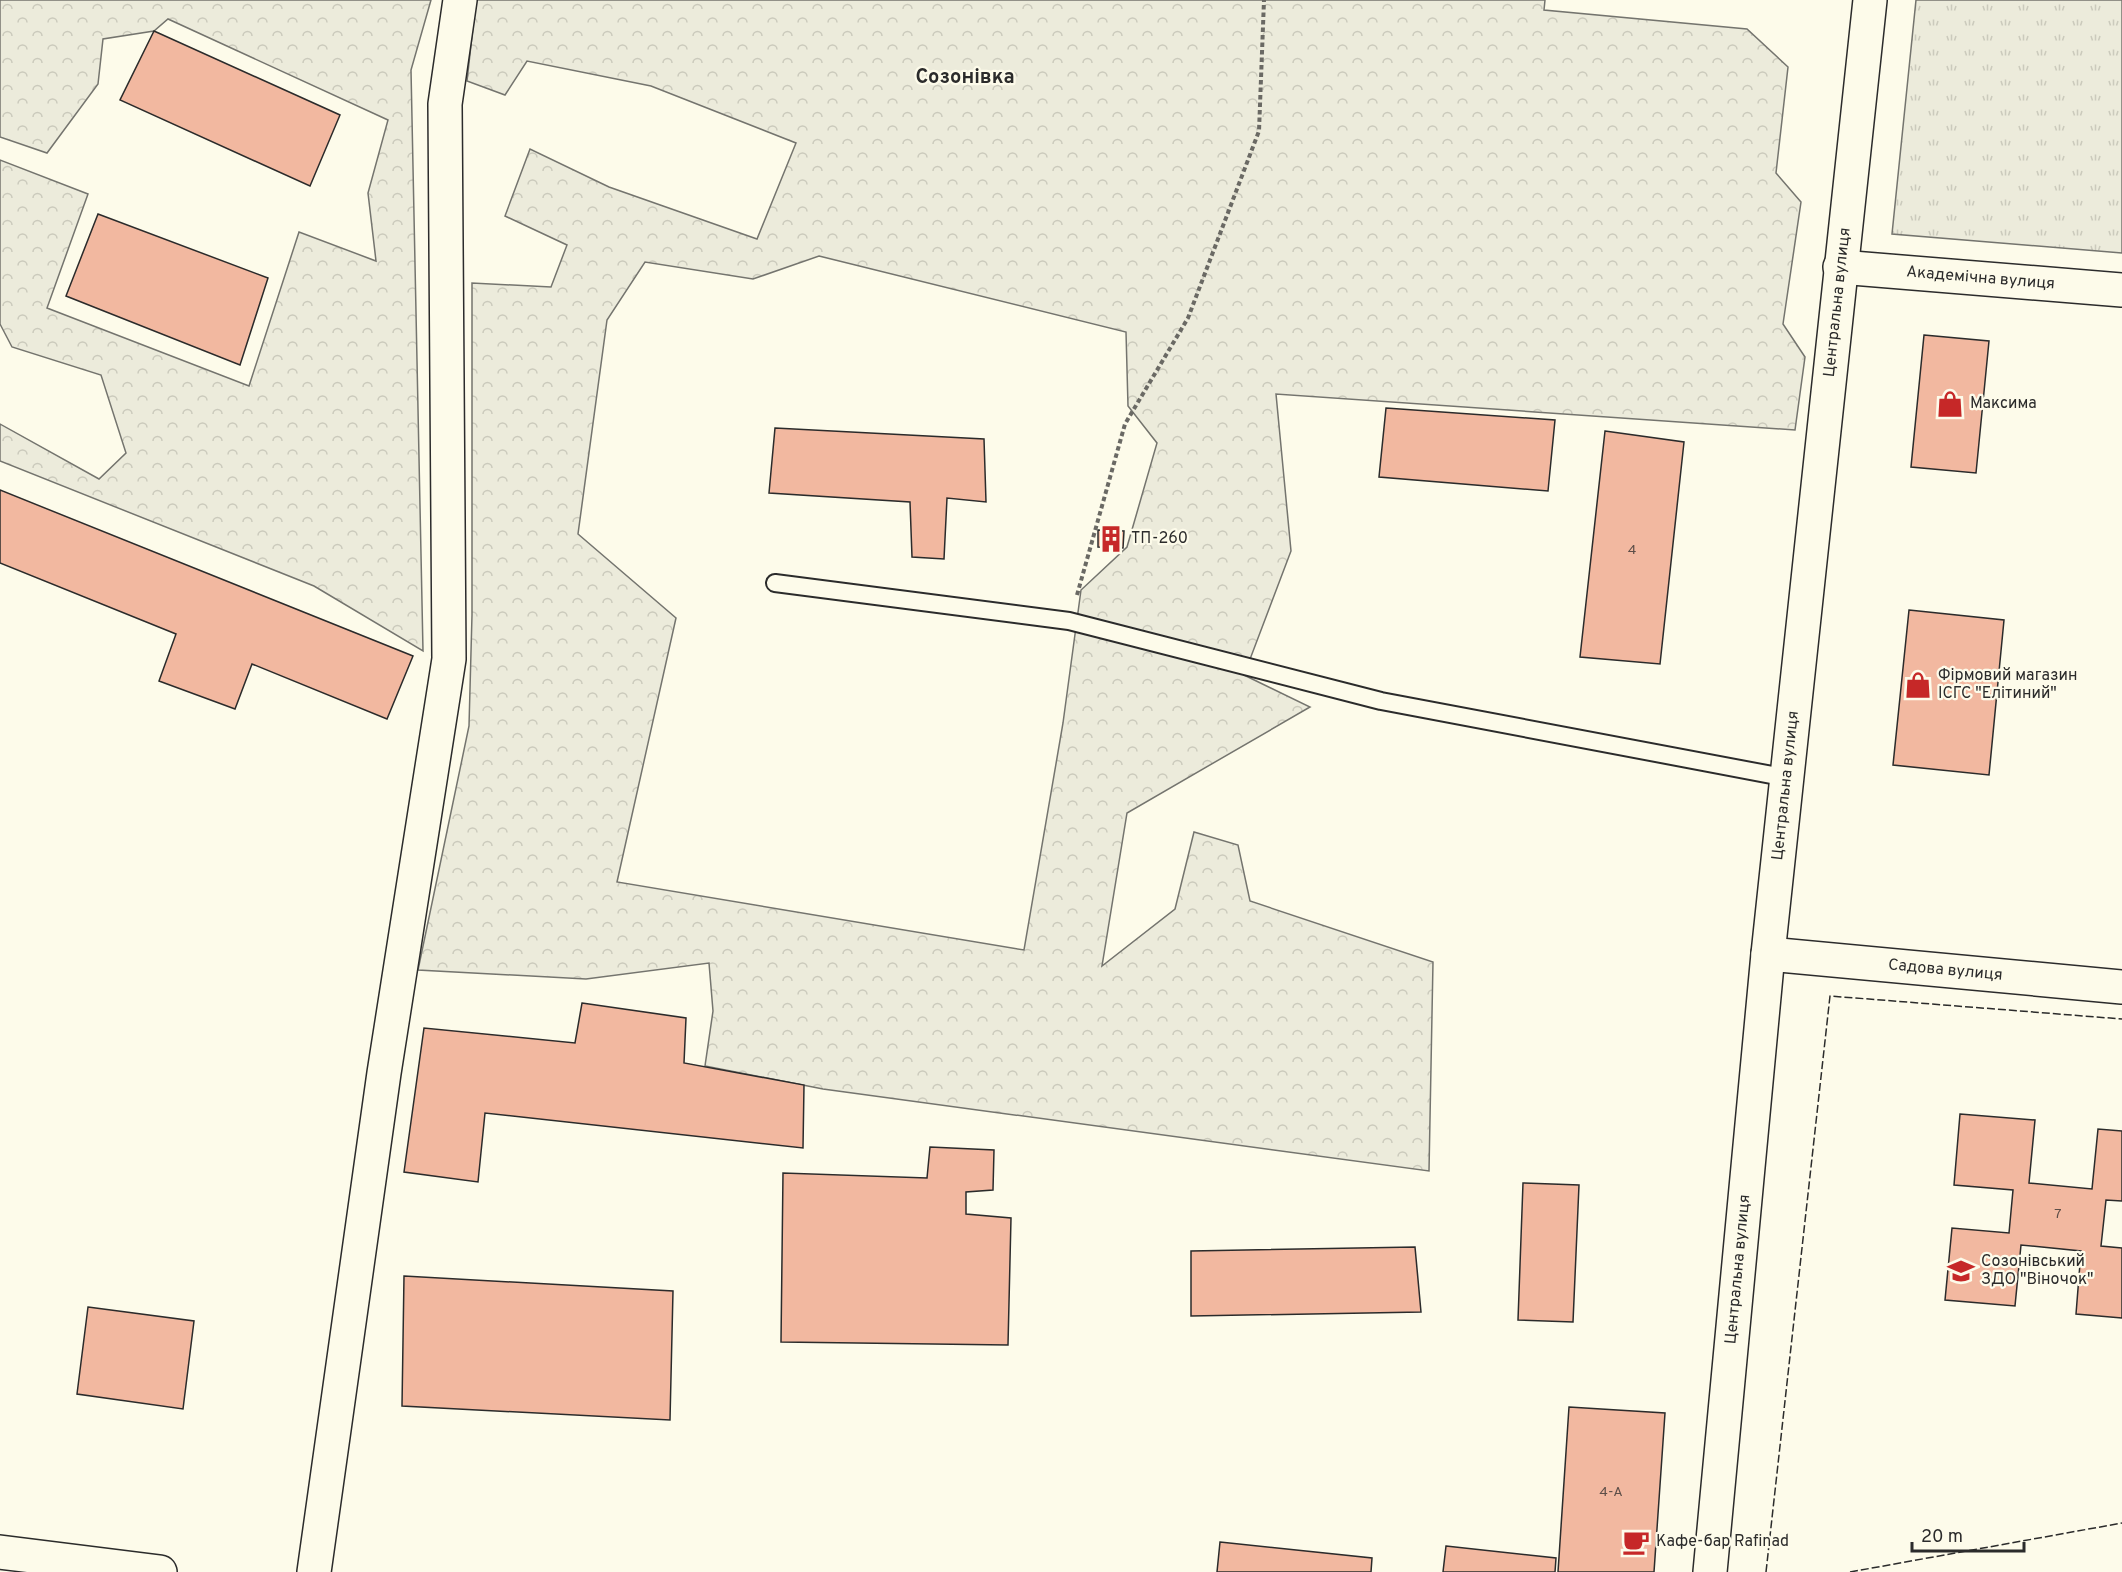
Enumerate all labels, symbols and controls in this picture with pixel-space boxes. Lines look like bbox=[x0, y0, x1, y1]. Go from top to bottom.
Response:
district label: Созонівка bbox=[915, 65, 1015, 91]
street label: Центральна вулиця bbox=[1820, 227, 1856, 378]
street label: Академічна вулиця bbox=[1905, 262, 2056, 294]
shop icon: Максима bbox=[1935, 389, 1965, 419]
place label: Максима bbox=[1970, 394, 2037, 414]
building icon: ТП-260 bbox=[1096, 524, 1126, 554]
place label: ТП-260 bbox=[1131, 529, 1188, 549]
house number: 4 bbox=[1628, 542, 1636, 559]
place label: Фірмовий магазин ІСГС "Елітиний" bbox=[1938, 666, 2078, 704]
shop icon: Фірмовий магазин ІСГС "Елітиний" bbox=[1903, 670, 1933, 700]
street label: Центральна вулиця bbox=[1768, 710, 1804, 861]
street label: Садова вулиця bbox=[1887, 955, 2003, 986]
street label: Центральна вулиця bbox=[1721, 1194, 1755, 1345]
house number: 7 bbox=[2054, 1206, 2062, 1223]
place label: Созонівський ЗДО "Віночок" bbox=[1981, 1252, 2093, 1290]
school or university icon: Созонівський ЗДО "Віночок" bbox=[1946, 1256, 1976, 1286]
house number: 4-А bbox=[1599, 1484, 1623, 1501]
scale bar bbox=[1912, 1515, 2024, 1553]
text: 20 m bbox=[1921, 1526, 1963, 1549]
cafe icon: Кафе-бар Rafinad bbox=[1621, 1527, 1651, 1557]
place label: Кафе-бар Rafinad bbox=[1656, 1532, 1789, 1552]

